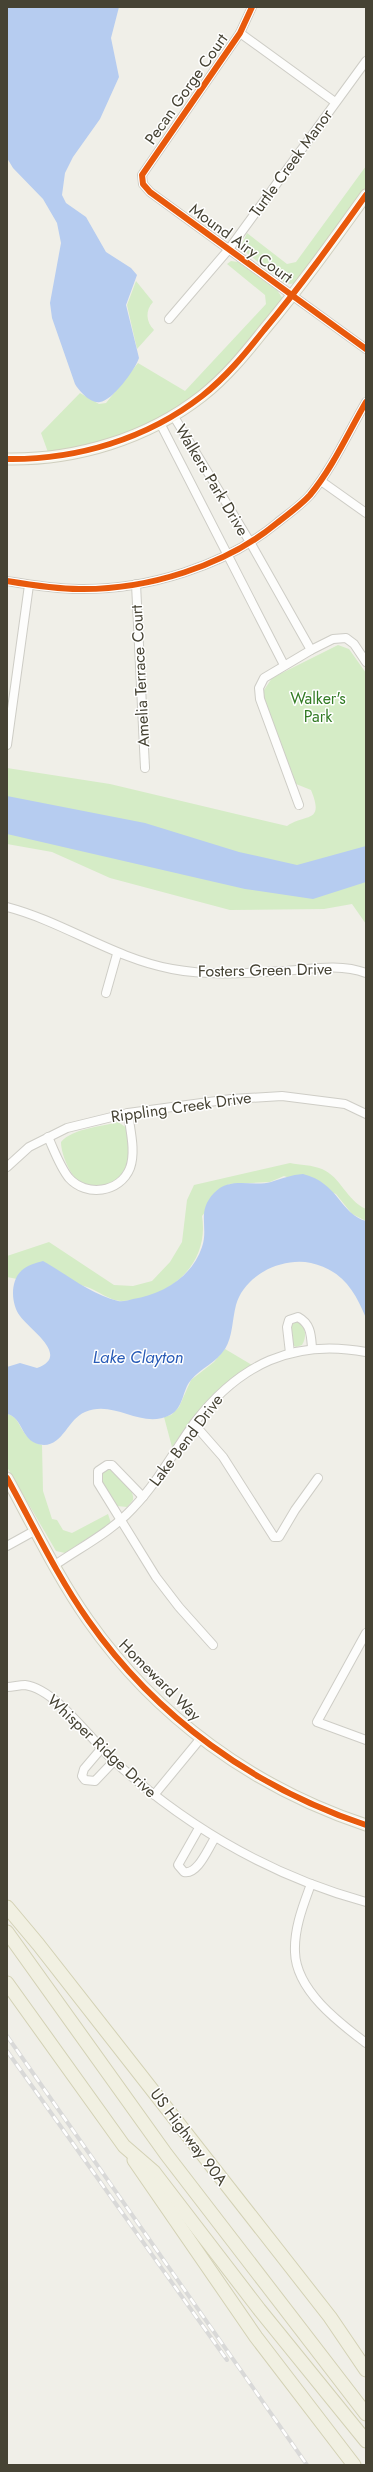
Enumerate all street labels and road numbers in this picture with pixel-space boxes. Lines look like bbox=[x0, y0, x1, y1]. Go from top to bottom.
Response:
street label: Pecan Gorge Court bbox=[139, 29, 233, 149]
street label: Turtle Creek Manor bbox=[244, 104, 338, 222]
street label: Mound Airy Court bbox=[185, 198, 297, 288]
street label: Walkers Park Drive bbox=[170, 420, 254, 540]
street label: Amelia Terrace Court bbox=[125, 604, 155, 748]
street label: Fosters Green Drive bbox=[198, 957, 332, 983]
street label: Rippling Creek Drive bbox=[109, 1086, 253, 1128]
street label: Lake Bend Drive bbox=[144, 1389, 228, 1491]
street label: Homeward Way bbox=[114, 1634, 207, 1727]
street label: Whisper Ridge Drive bbox=[42, 1689, 162, 1803]
street label: US Highway 90A bbox=[145, 2084, 233, 2191]

